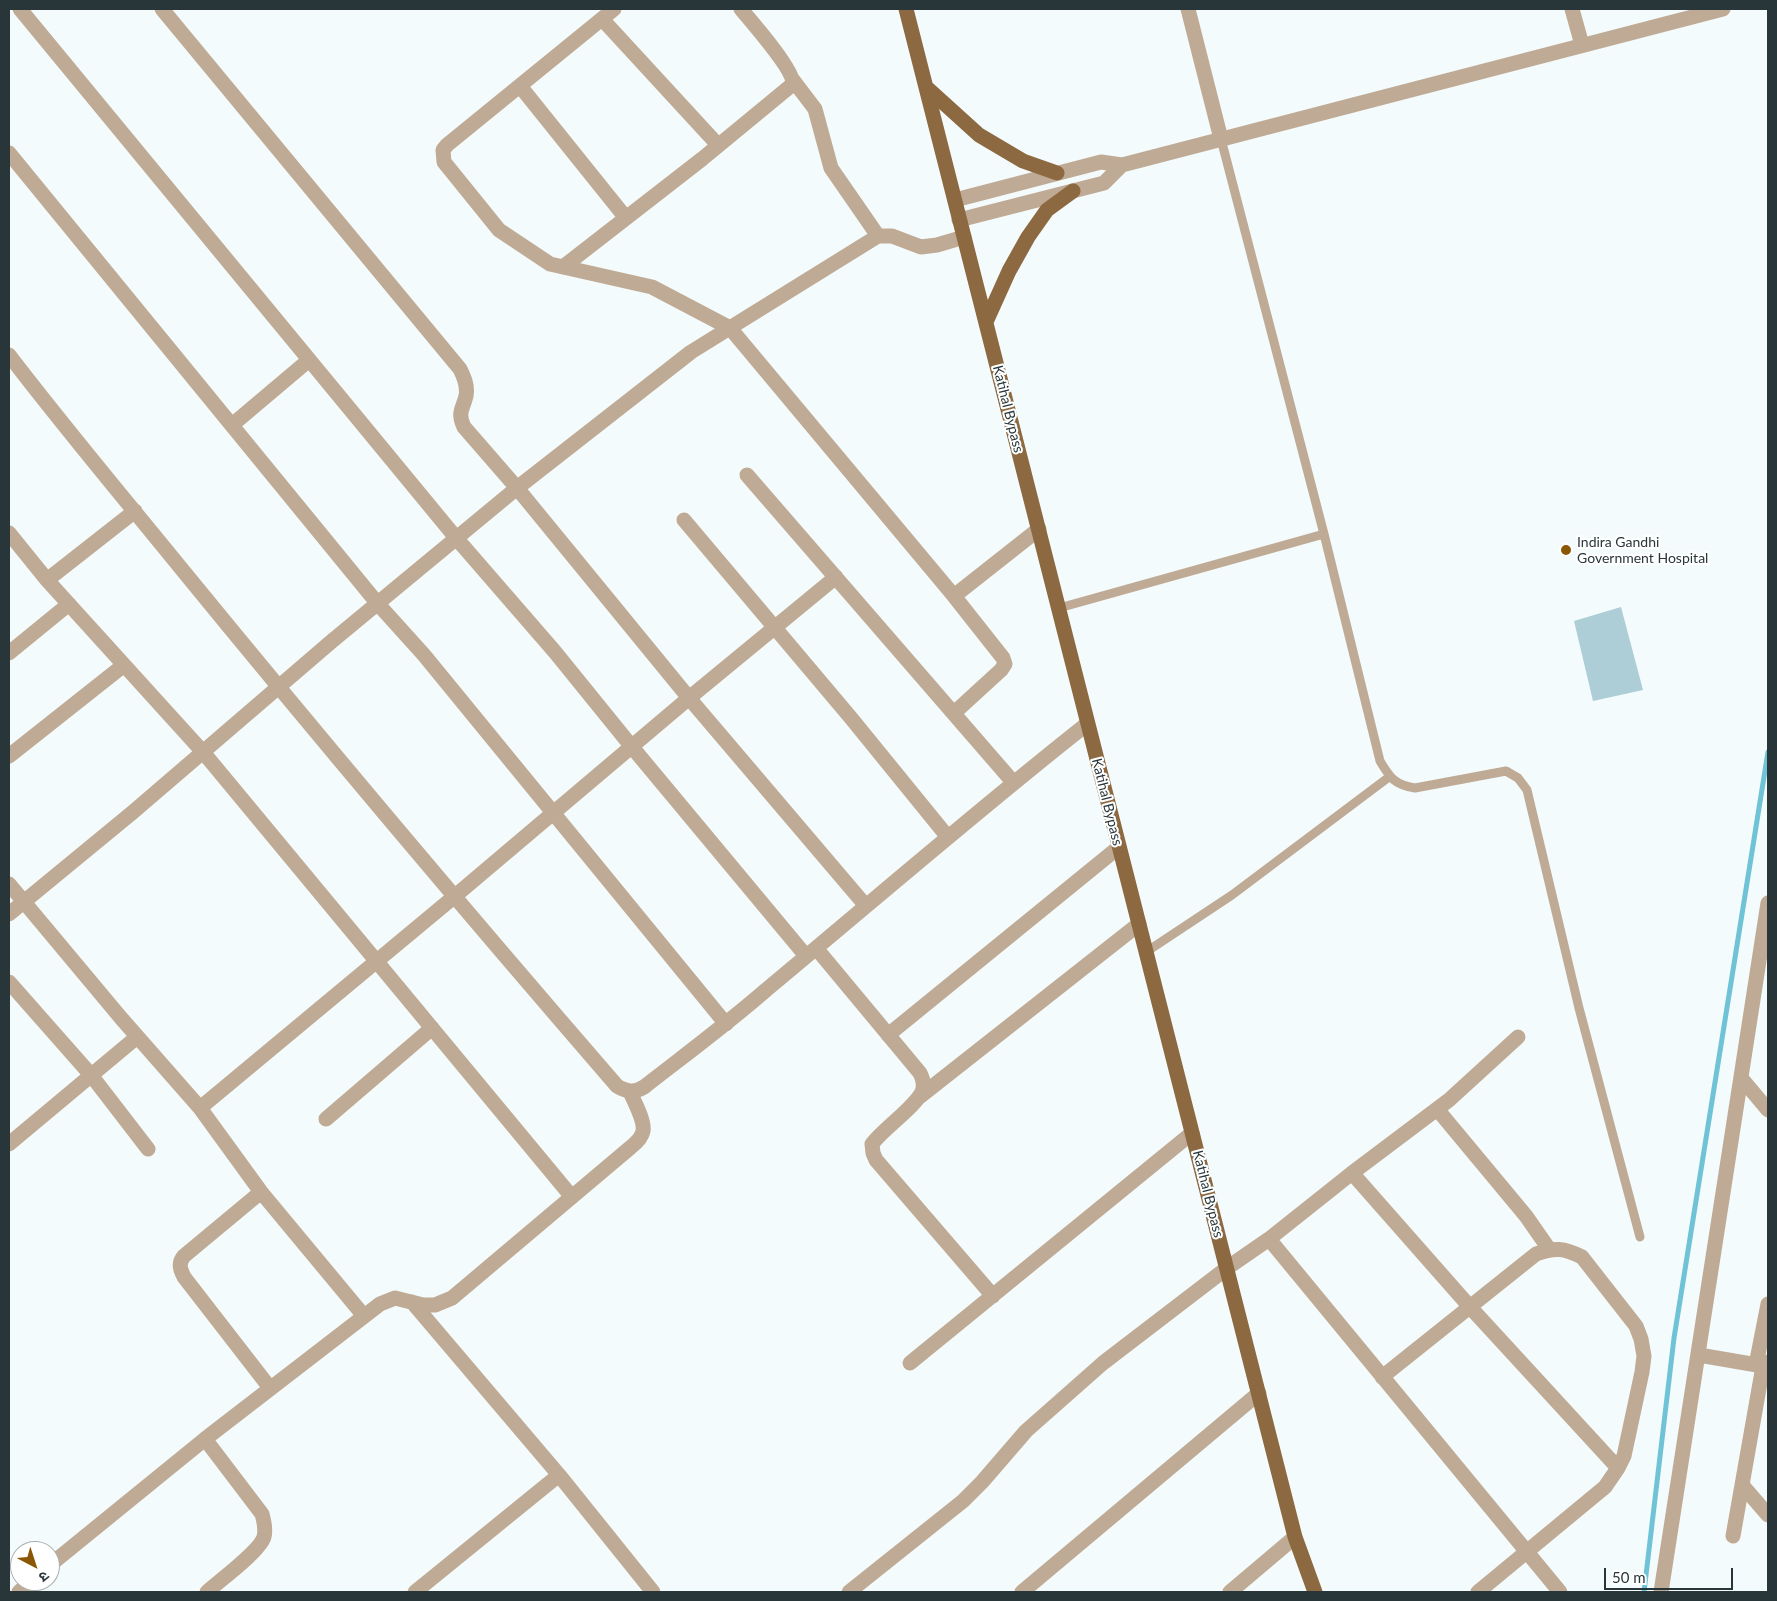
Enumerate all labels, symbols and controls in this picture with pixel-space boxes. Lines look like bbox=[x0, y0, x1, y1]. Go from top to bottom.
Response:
street label: Katihal Bypass bbox=[989, 364, 1027, 454]
place label: Indira Gandhi Government Hospital bbox=[1577, 534, 1708, 566]
marker: Indira Gandhi Government Hospital bbox=[1559, 543, 1573, 557]
street label: Katihal Bypass bbox=[1088, 757, 1126, 847]
street label: Katihal Bypass bbox=[1189, 1149, 1227, 1239]
north arrow bbox=[10, 1541, 60, 1591]
scale bar bbox=[1607, 1558, 1736, 1590]
text: उ bbox=[36, 1568, 53, 1586]
text: 50 m bbox=[1612, 1568, 1646, 1586]

